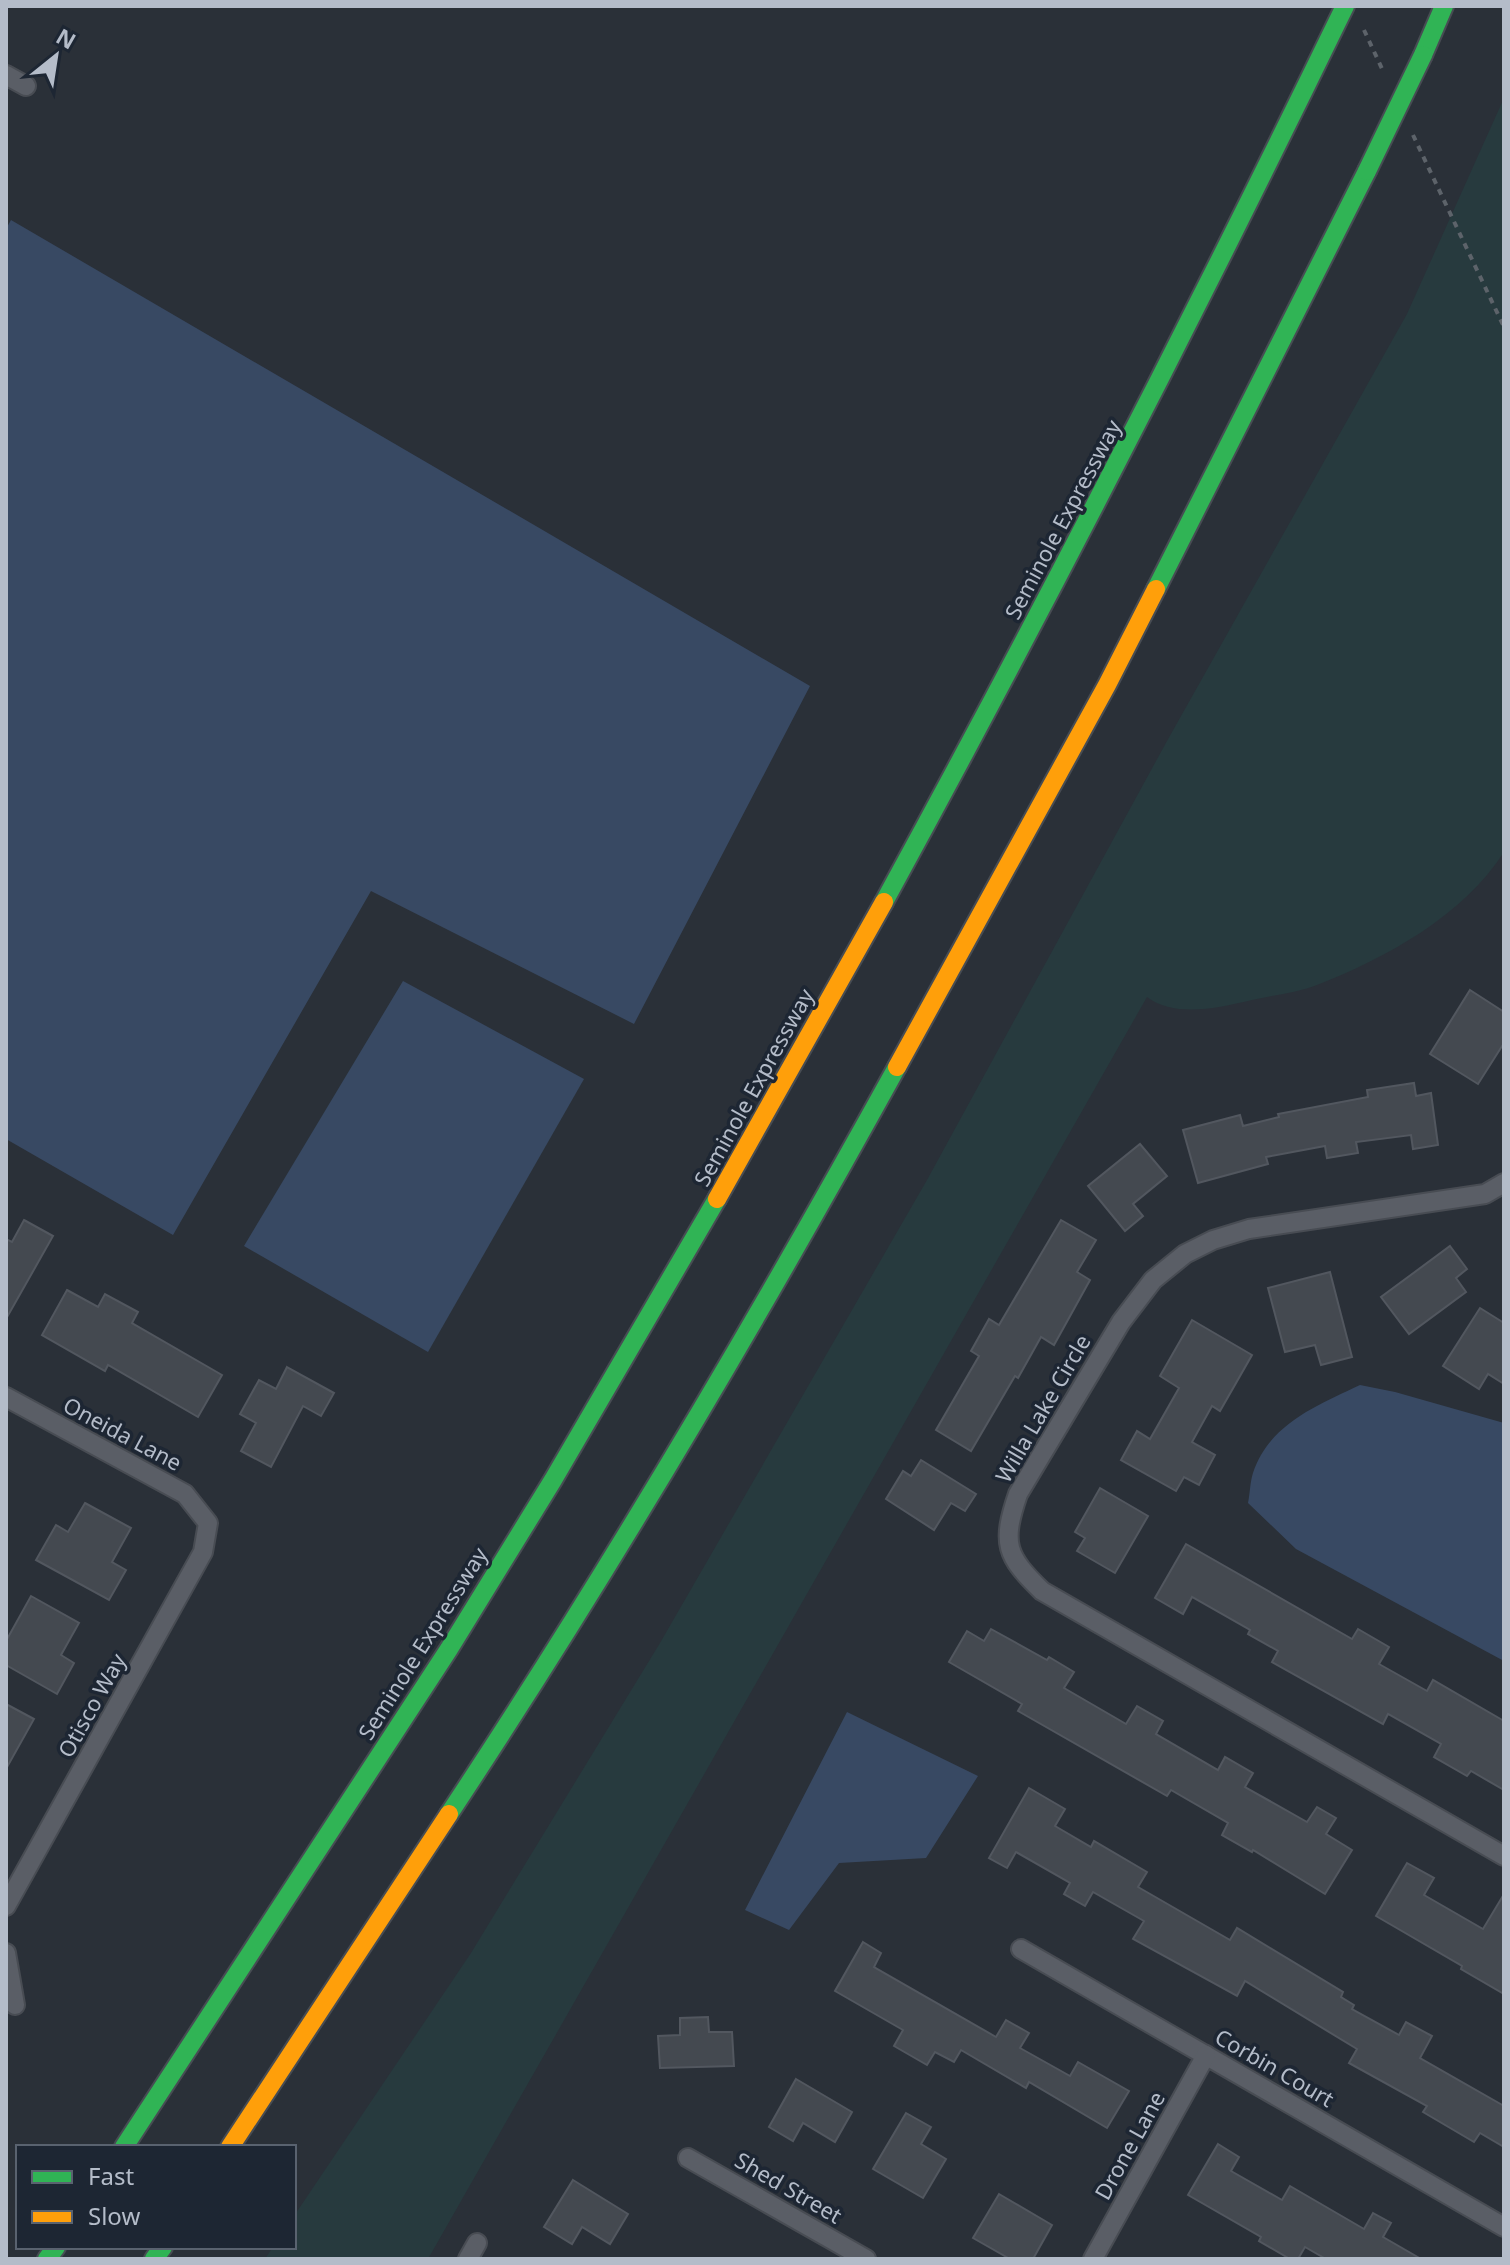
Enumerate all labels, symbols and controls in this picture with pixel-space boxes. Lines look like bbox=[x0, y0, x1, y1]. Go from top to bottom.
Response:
north arrow bbox=[16, 16, 96, 96]
text: N bbox=[51, 20, 82, 55]
street label: Seminole Expressway bbox=[997, 413, 1128, 624]
street label: Seminole Expressway bbox=[686, 982, 820, 1191]
street label: Willa Lake Circle bbox=[987, 1329, 1097, 1487]
street label: Oneida Lane bbox=[58, 1389, 188, 1477]
street label: Seminole Expressway bbox=[351, 1540, 494, 1745]
street label: Otisco Way bbox=[50, 1647, 132, 1762]
street label: Corbin Court bbox=[1210, 2021, 1340, 2113]
street label: Drone Lane bbox=[1087, 2085, 1171, 2205]
street label: Shed Street bbox=[730, 2144, 848, 2230]
legend bbox=[16, 2145, 296, 2249]
text: Fast bbox=[88, 2159, 134, 2192]
text: Slow bbox=[88, 2199, 140, 2232]

